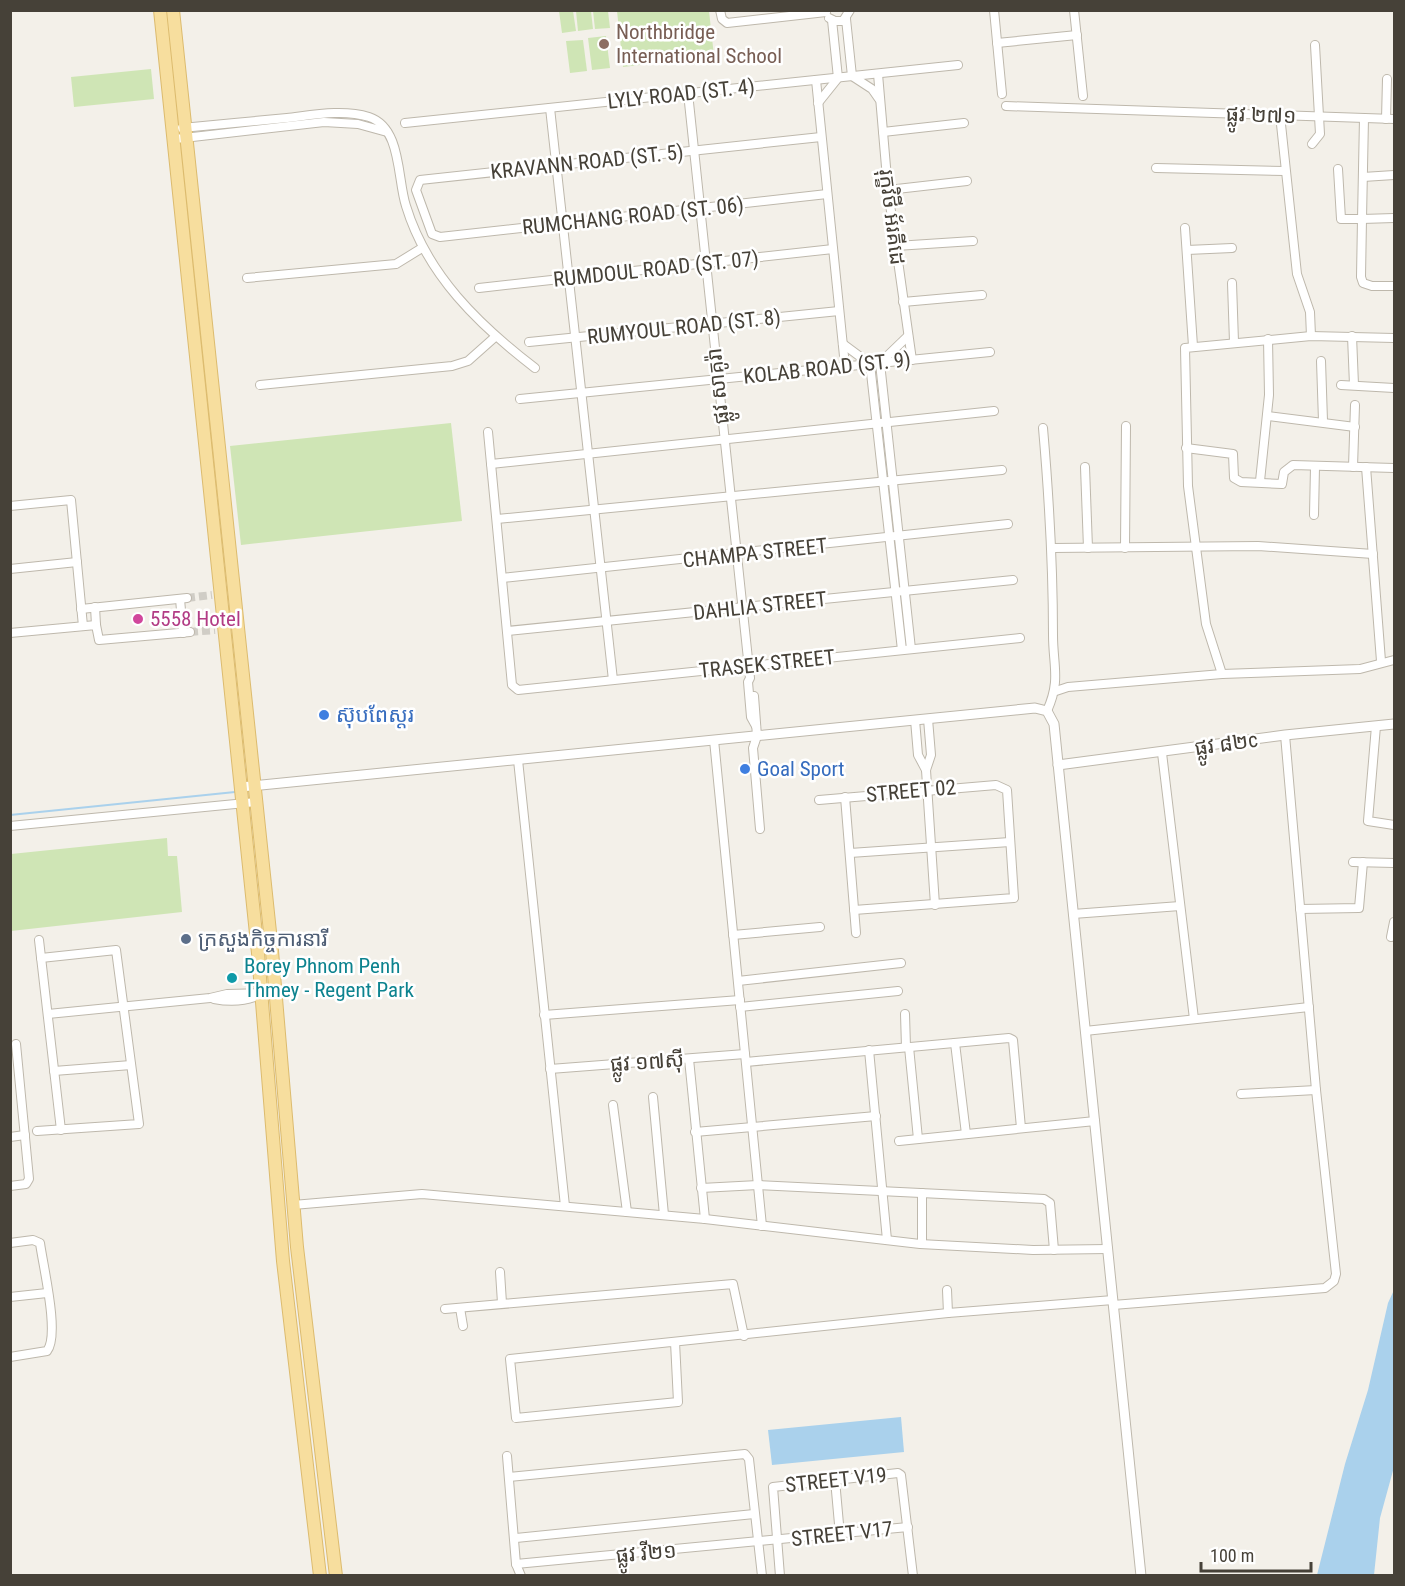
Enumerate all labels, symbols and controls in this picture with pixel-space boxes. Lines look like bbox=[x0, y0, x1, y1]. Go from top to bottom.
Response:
place label: Northbridge International School bbox=[616, 20, 782, 68]
marker: Northbridge International School bbox=[597, 37, 611, 51]
street label: LYLY ROAD (ST. 4) bbox=[606, 74, 756, 114]
street label: ផ្លូវ ២៧១ bbox=[1225, 102, 1297, 135]
street label: KRAVANN ROAD (ST. 5) bbox=[489, 140, 685, 184]
street label: រុក្ខវិថី អ័រគីដេ bbox=[873, 168, 911, 267]
street label: RUMCHANG ROAD (ST. 06) bbox=[521, 192, 745, 240]
street label: RUMDOUL ROAD (ST. 07) bbox=[552, 246, 760, 292]
street label: RUMYOUL ROAD (ST. 8) bbox=[586, 305, 782, 349]
street label: ផ្លូវ សាគូរ៉ា bbox=[702, 346, 741, 425]
street label: KOLAB ROAD (ST. 9) bbox=[742, 347, 912, 389]
street label: CHAMPA STREET bbox=[682, 533, 829, 573]
street label: DAHLIA STREET bbox=[692, 587, 828, 625]
place label: 5558 Hotel bbox=[150, 607, 241, 631]
marker: 5558 Hotel bbox=[131, 612, 145, 626]
street label: TRASEK STREET bbox=[698, 645, 836, 683]
place label: ស៊ុបពែស្តរ bbox=[336, 703, 414, 729]
marker: ស៊ុបពែស្តរ bbox=[317, 708, 331, 722]
street label: ផ្លូវ ៨២c bbox=[1193, 728, 1260, 767]
place label: Goal Sport bbox=[757, 757, 845, 781]
marker: Goal Sport bbox=[738, 762, 752, 776]
street label: STREET 02 bbox=[865, 775, 957, 807]
place label: ក្រសួងកិច្ចការនារី bbox=[198, 927, 329, 953]
marker: ក្រសួងកិច្ចការនារី bbox=[179, 932, 193, 946]
place label: Borey Phnom Penh Thmey - Regent Park bbox=[244, 954, 415, 1002]
marker: Borey Phnom Penh Thmey - Regent Park bbox=[225, 971, 239, 985]
street label: ផ្លូវ ១៧ស៊ី bbox=[609, 1047, 685, 1084]
street label: STREET V19 bbox=[784, 1463, 888, 1497]
street label: STREET V17 bbox=[790, 1517, 894, 1551]
scale bar bbox=[1201, 1535, 1310, 1573]
street label: ផ្លូវ វី២១ bbox=[615, 1538, 678, 1575]
text: 100 m bbox=[1210, 1545, 1254, 1566]

